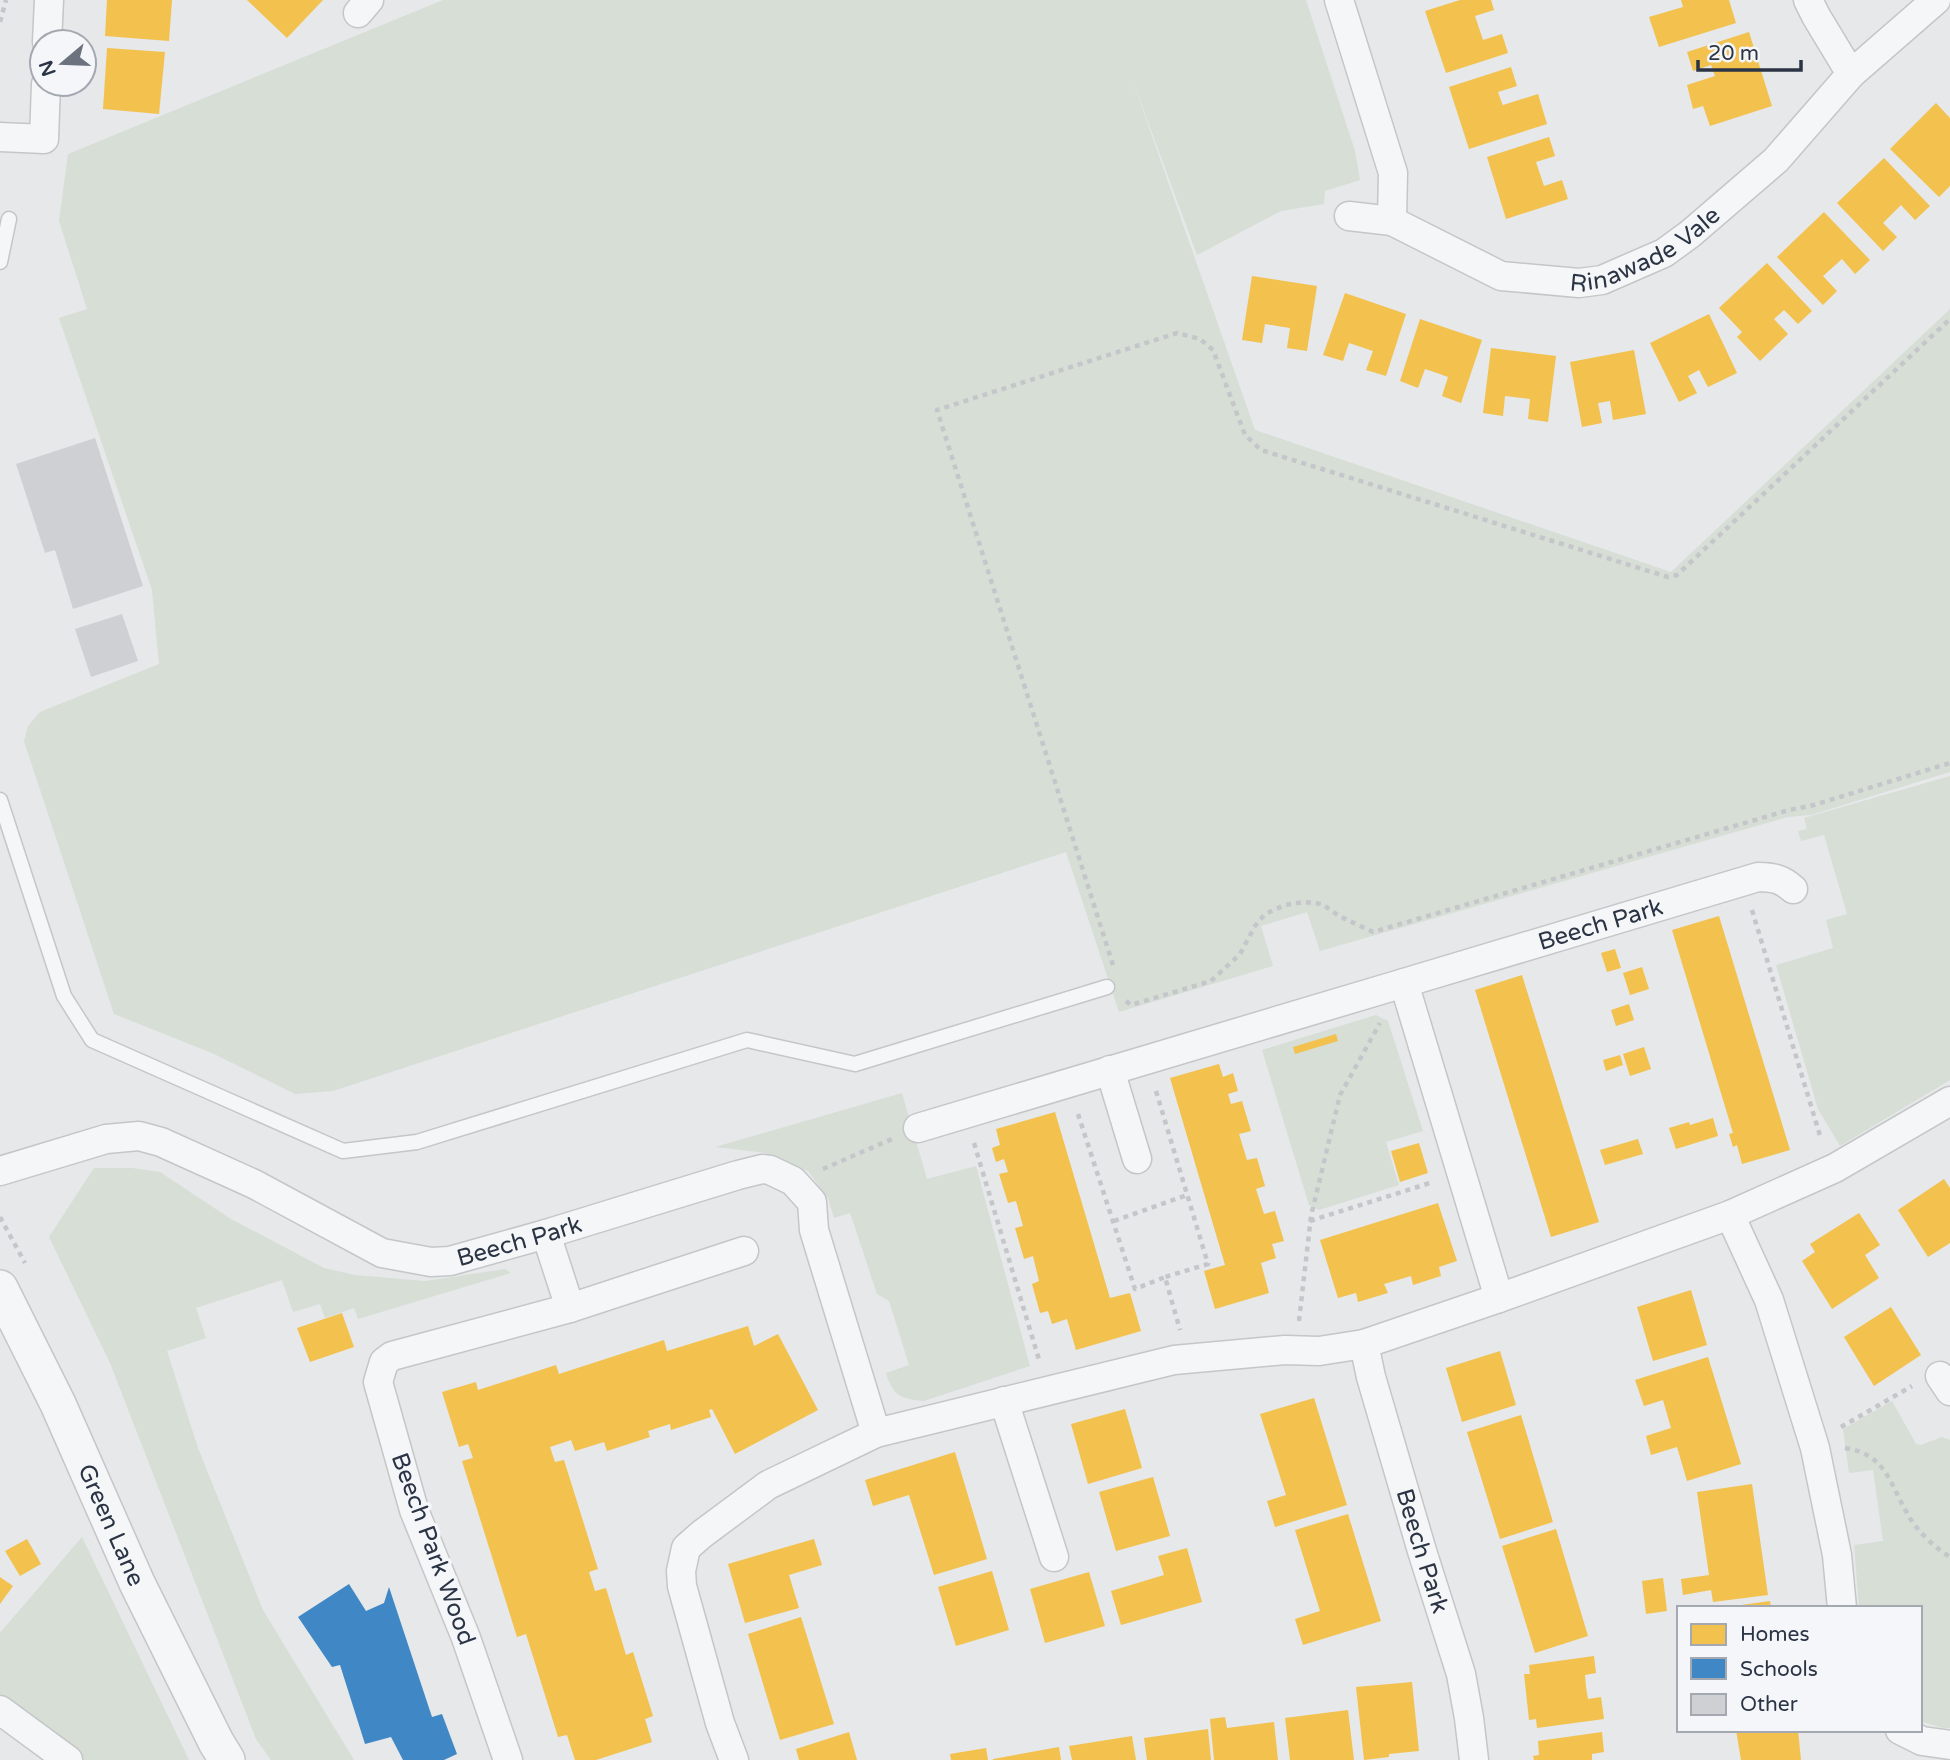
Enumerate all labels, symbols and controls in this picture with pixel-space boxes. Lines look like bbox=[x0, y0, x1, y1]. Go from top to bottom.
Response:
north arrow bbox=[28, 28, 98, 98]
scale bar bbox=[1698, 28, 1801, 72]
text: 20 m bbox=[1708, 41, 1759, 66]
text: N bbox=[35, 57, 61, 79]
street label: Rinawade Vale bbox=[1569, 200, 1726, 298]
street label: Beech Park bbox=[1535, 892, 1666, 957]
street label: Beech Park bbox=[453, 1209, 585, 1273]
street label: Beech Park Wood bbox=[385, 1449, 481, 1649]
street label: Green Lane bbox=[72, 1459, 151, 1591]
street label: Beech Park bbox=[1390, 1485, 1455, 1617]
legend bbox=[1677, 1606, 1922, 1732]
text: Homes bbox=[1740, 1622, 1810, 1647]
text: Schools bbox=[1740, 1657, 1818, 1682]
text: Other bbox=[1740, 1692, 1798, 1717]

